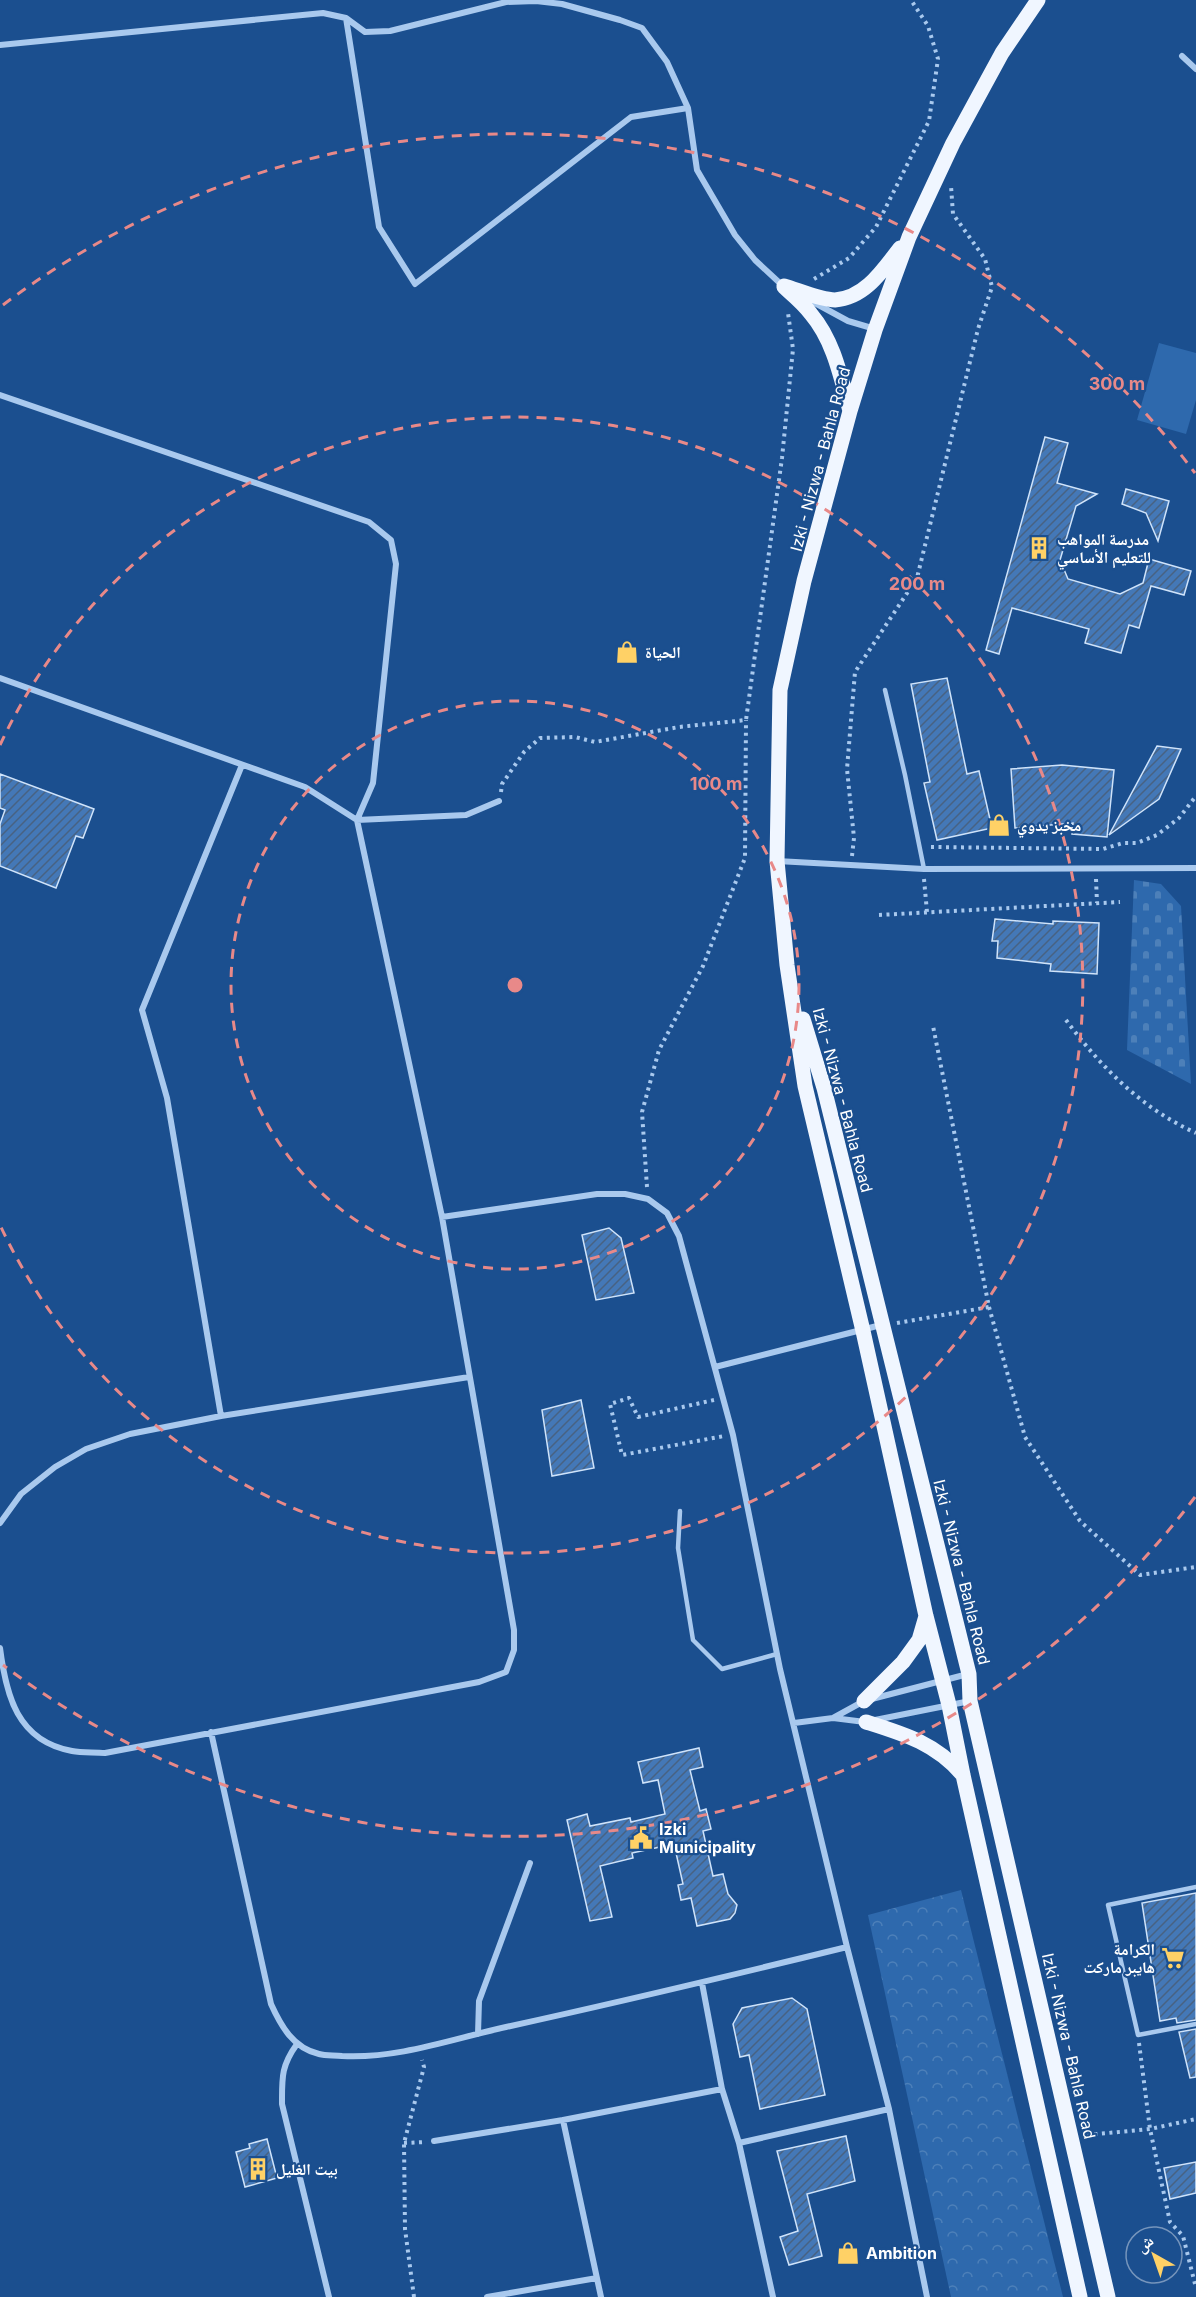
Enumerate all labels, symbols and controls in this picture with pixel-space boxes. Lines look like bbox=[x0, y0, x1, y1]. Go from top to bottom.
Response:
street label: Izki - Nizwa - Bahla Road bbox=[786, 365, 854, 553]
text: 300 m bbox=[1089, 373, 1145, 394]
place label: مدرسة المواهب للتعليم الأساسي bbox=[1057, 529, 1151, 570]
building icon: مدرسة المواهب للتعليم الأساسي bbox=[1026, 535, 1052, 561]
text: 200 m bbox=[889, 573, 945, 594]
shop icon: الحياة bbox=[614, 639, 640, 665]
place label: الحياة bbox=[645, 642, 681, 662]
text: 100 m bbox=[690, 773, 742, 794]
shop icon: مخبز يدوي bbox=[986, 812, 1012, 838]
place label: مخبز يدوي bbox=[1017, 815, 1081, 838]
centre of rings bbox=[505, 975, 525, 995]
street label: Izki - Nizwa - Bahla Road bbox=[809, 1006, 877, 1194]
street label: Izki - Nizwa - Bahla Road bbox=[929, 1477, 995, 1667]
place label: Izki Municipality bbox=[659, 1819, 756, 1857]
public building icon: Izki Municipality bbox=[628, 1825, 654, 1851]
place label: الكرامة هايبر ماركت bbox=[1083, 1939, 1155, 1977]
supermarket icon: الكرامة هايبر ماركت bbox=[1160, 1945, 1186, 1971]
street label: Izki - Nizwa - Bahla Road bbox=[1038, 1951, 1100, 2141]
building icon: بيت الغليل bbox=[245, 2156, 271, 2182]
place label: بيت الغليل bbox=[276, 2159, 338, 2179]
north arrow bbox=[1124, 2225, 1184, 2285]
text: ش bbox=[1131, 2230, 1157, 2257]
shop icon: Ambition bbox=[835, 2240, 861, 2266]
place label: Ambition bbox=[866, 2243, 937, 2263]

